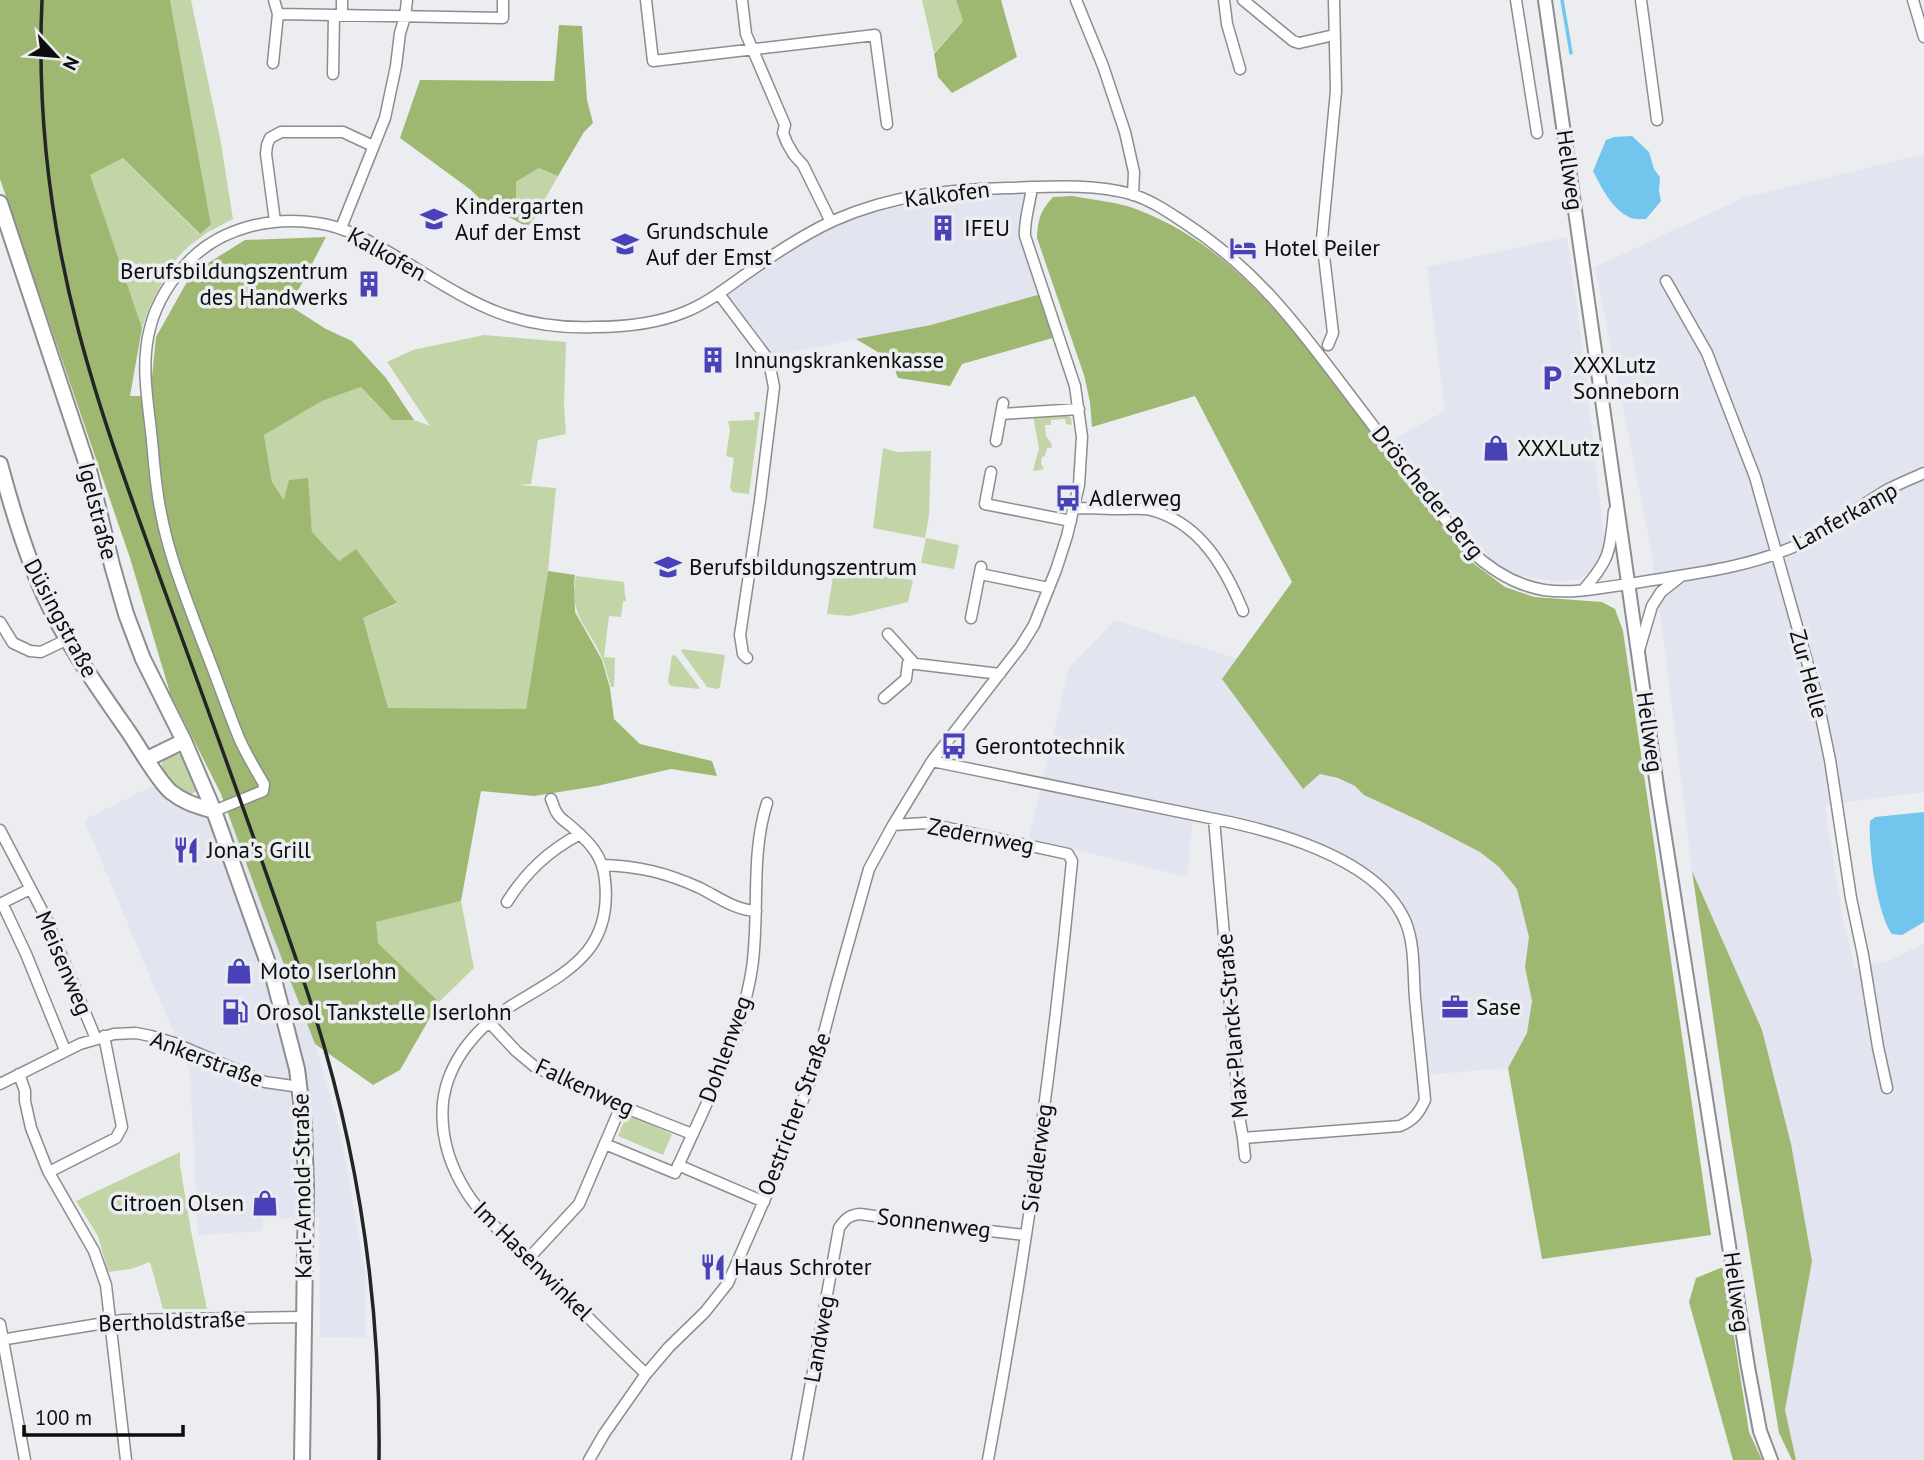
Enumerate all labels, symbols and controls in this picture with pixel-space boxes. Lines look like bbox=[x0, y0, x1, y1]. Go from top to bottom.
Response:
north arrow bbox=[21, 21, 91, 91]
text: N bbox=[58, 53, 85, 74]
street label: Hellweg bbox=[1550, 128, 1590, 212]
street label: Kalkofen bbox=[903, 174, 991, 213]
place label: Kindergarten Auf der Emst bbox=[455, 191, 584, 246]
school or university icon: Kindergarten Auf der Emst bbox=[419, 204, 449, 234]
building icon: IFEU bbox=[928, 213, 958, 243]
place label: IFEU bbox=[964, 213, 1010, 242]
place label: Grundschule Auf der Emst bbox=[646, 216, 772, 271]
street label: Kalkofen bbox=[343, 220, 432, 287]
school or university icon: Grundschule Auf der Emst bbox=[610, 229, 640, 259]
hotel icon: Hotel Peiler bbox=[1228, 233, 1258, 263]
place label: Hotel Peiler bbox=[1264, 233, 1380, 262]
place label: Berufsbildungszentrum des Handwerks bbox=[120, 256, 348, 311]
building icon: Berufsbildungszentrum des Handwerks bbox=[354, 269, 384, 299]
building icon: Innungskrankenkasse bbox=[698, 345, 728, 375]
place label: Innungskrankenkasse bbox=[734, 345, 944, 374]
place label: XXXLutz Sonneborn bbox=[1573, 350, 1680, 405]
parking icon: XXXLutz Sonneborn bbox=[1537, 363, 1567, 393]
street label: Dröscheder Berg bbox=[1366, 419, 1491, 564]
shop icon: XXXLutz bbox=[1481, 433, 1511, 463]
place label: XXXLutz bbox=[1517, 433, 1600, 462]
street label: Igelstraße bbox=[72, 459, 125, 563]
street label: Lanferkamp bbox=[1787, 475, 1902, 556]
bus stop icon: Adlerweg bbox=[1053, 483, 1083, 513]
place label: Adlerweg bbox=[1089, 483, 1181, 512]
school or university icon: Berufsbildungszentrum bbox=[653, 552, 683, 582]
place label: Berufsbildungszentrum bbox=[689, 552, 917, 581]
street label: Düsingstraße bbox=[18, 553, 105, 682]
street label: Zur Helle bbox=[1784, 626, 1835, 721]
street label: Hellweg bbox=[1630, 690, 1670, 774]
bus stop icon: Gerontotechnik bbox=[939, 731, 969, 761]
place label: Gerontotechnik bbox=[975, 731, 1125, 760]
street label: Zedernweg bbox=[925, 811, 1037, 860]
restaurant icon: Jona's Grill bbox=[171, 835, 201, 865]
place label: Jona's Grill bbox=[206, 835, 311, 864]
street label: Meisenweg bbox=[30, 906, 99, 1019]
street label: Max-Planck-Straße bbox=[1209, 932, 1254, 1120]
shop icon: Moto Iserlohn bbox=[224, 956, 254, 986]
place label: Moto Iserlohn bbox=[260, 956, 397, 985]
street label: Dohlenweg bbox=[692, 992, 757, 1106]
office icon: Sase bbox=[1440, 992, 1470, 1022]
place label: Sase bbox=[1476, 992, 1521, 1021]
fuel station icon: Orosol Tankstelle Iserlohn bbox=[220, 997, 250, 1027]
place label: Orosol Tankstelle Iserlohn bbox=[256, 997, 512, 1026]
street label: Ankerstraße bbox=[147, 1024, 268, 1093]
street label: Oestricher Straße bbox=[750, 1028, 837, 1200]
street label: Falkenweg bbox=[531, 1051, 639, 1122]
street label: Karl-Arnold-Straße bbox=[285, 1093, 318, 1279]
street label: Siedlerweg bbox=[1015, 1102, 1058, 1214]
place label: Citroen Olsen bbox=[110, 1188, 244, 1217]
shop icon: Citroen Olsen bbox=[250, 1188, 280, 1218]
street label: Im Hasenwinkel bbox=[468, 1195, 599, 1327]
street label: Sonnenweg bbox=[876, 1201, 993, 1244]
street label: Hellweg bbox=[1717, 1250, 1757, 1334]
restaurant icon: Haus Schroter bbox=[698, 1252, 728, 1282]
place label: Haus Schroter bbox=[734, 1252, 872, 1281]
street label: Landweg bbox=[797, 1293, 840, 1385]
street label: Bertholdstraße bbox=[98, 1303, 246, 1338]
scale bar bbox=[24, 1394, 184, 1438]
text: 100 m bbox=[35, 1404, 92, 1431]

